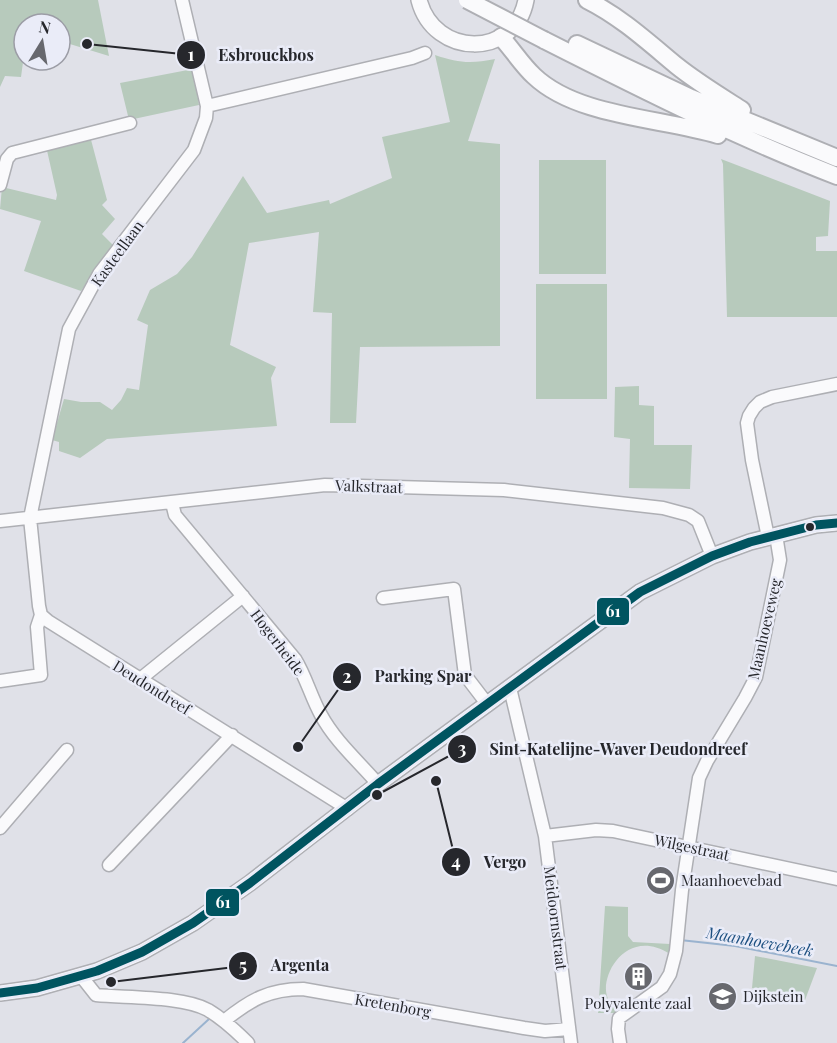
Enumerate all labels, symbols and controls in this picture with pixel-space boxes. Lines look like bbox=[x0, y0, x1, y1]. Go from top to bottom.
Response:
north arrow bbox=[12, 12, 72, 72]
text: N bbox=[37, 15, 53, 38]
callout: Esbrouckbos bbox=[176, 38, 326, 72]
text: 1 bbox=[188, 42, 195, 66]
text: Esbrouckbos bbox=[218, 44, 314, 65]
street label: Kasteellaan bbox=[86, 216, 148, 290]
street label: Valkstraat bbox=[334, 475, 404, 497]
unlabelled marker bbox=[804, 521, 816, 533]
street label: Maanhoeveweg bbox=[743, 576, 785, 681]
line badge: 61 bbox=[596, 597, 630, 626]
text: 61 bbox=[605, 600, 621, 621]
street label: Hogerheide bbox=[246, 605, 310, 679]
street label: Deudondreef bbox=[109, 655, 196, 719]
callout: Parking Spar bbox=[332, 660, 483, 694]
text: 2 bbox=[342, 664, 352, 688]
text: Parking Spar bbox=[375, 665, 472, 686]
callout: Sint-Katelijne-Waver Deudondreef bbox=[447, 732, 759, 766]
text: 3 bbox=[458, 736, 467, 760]
text: Sint-Katelijne-Waver Deudondreef bbox=[489, 738, 748, 759]
street label: Wilgestraat bbox=[652, 829, 732, 865]
callout: Vergo bbox=[441, 845, 538, 879]
text: 4 bbox=[451, 849, 461, 873]
text: Vergo bbox=[483, 851, 526, 872]
sports icon: Maanhoevebad bbox=[644, 864, 676, 896]
street label: Meidoornstraat bbox=[540, 865, 572, 972]
place label: Maanhoevebad bbox=[681, 870, 782, 890]
line badge: 61 bbox=[205, 888, 240, 917]
text: 61 bbox=[215, 891, 231, 912]
water label: Maanhoevebeek bbox=[704, 921, 815, 961]
callout: Argenta bbox=[228, 949, 341, 983]
text: 5 bbox=[239, 953, 247, 977]
text: Argenta bbox=[270, 954, 330, 975]
building icon: Polyvalente zaal bbox=[622, 960, 654, 992]
school or university icon: Dijkstein bbox=[706, 980, 738, 1012]
place label: Dijkstein bbox=[743, 986, 803, 1006]
street label: Kretenborg bbox=[353, 988, 433, 1022]
place label: Polyvalente zaal bbox=[585, 993, 691, 1013]

